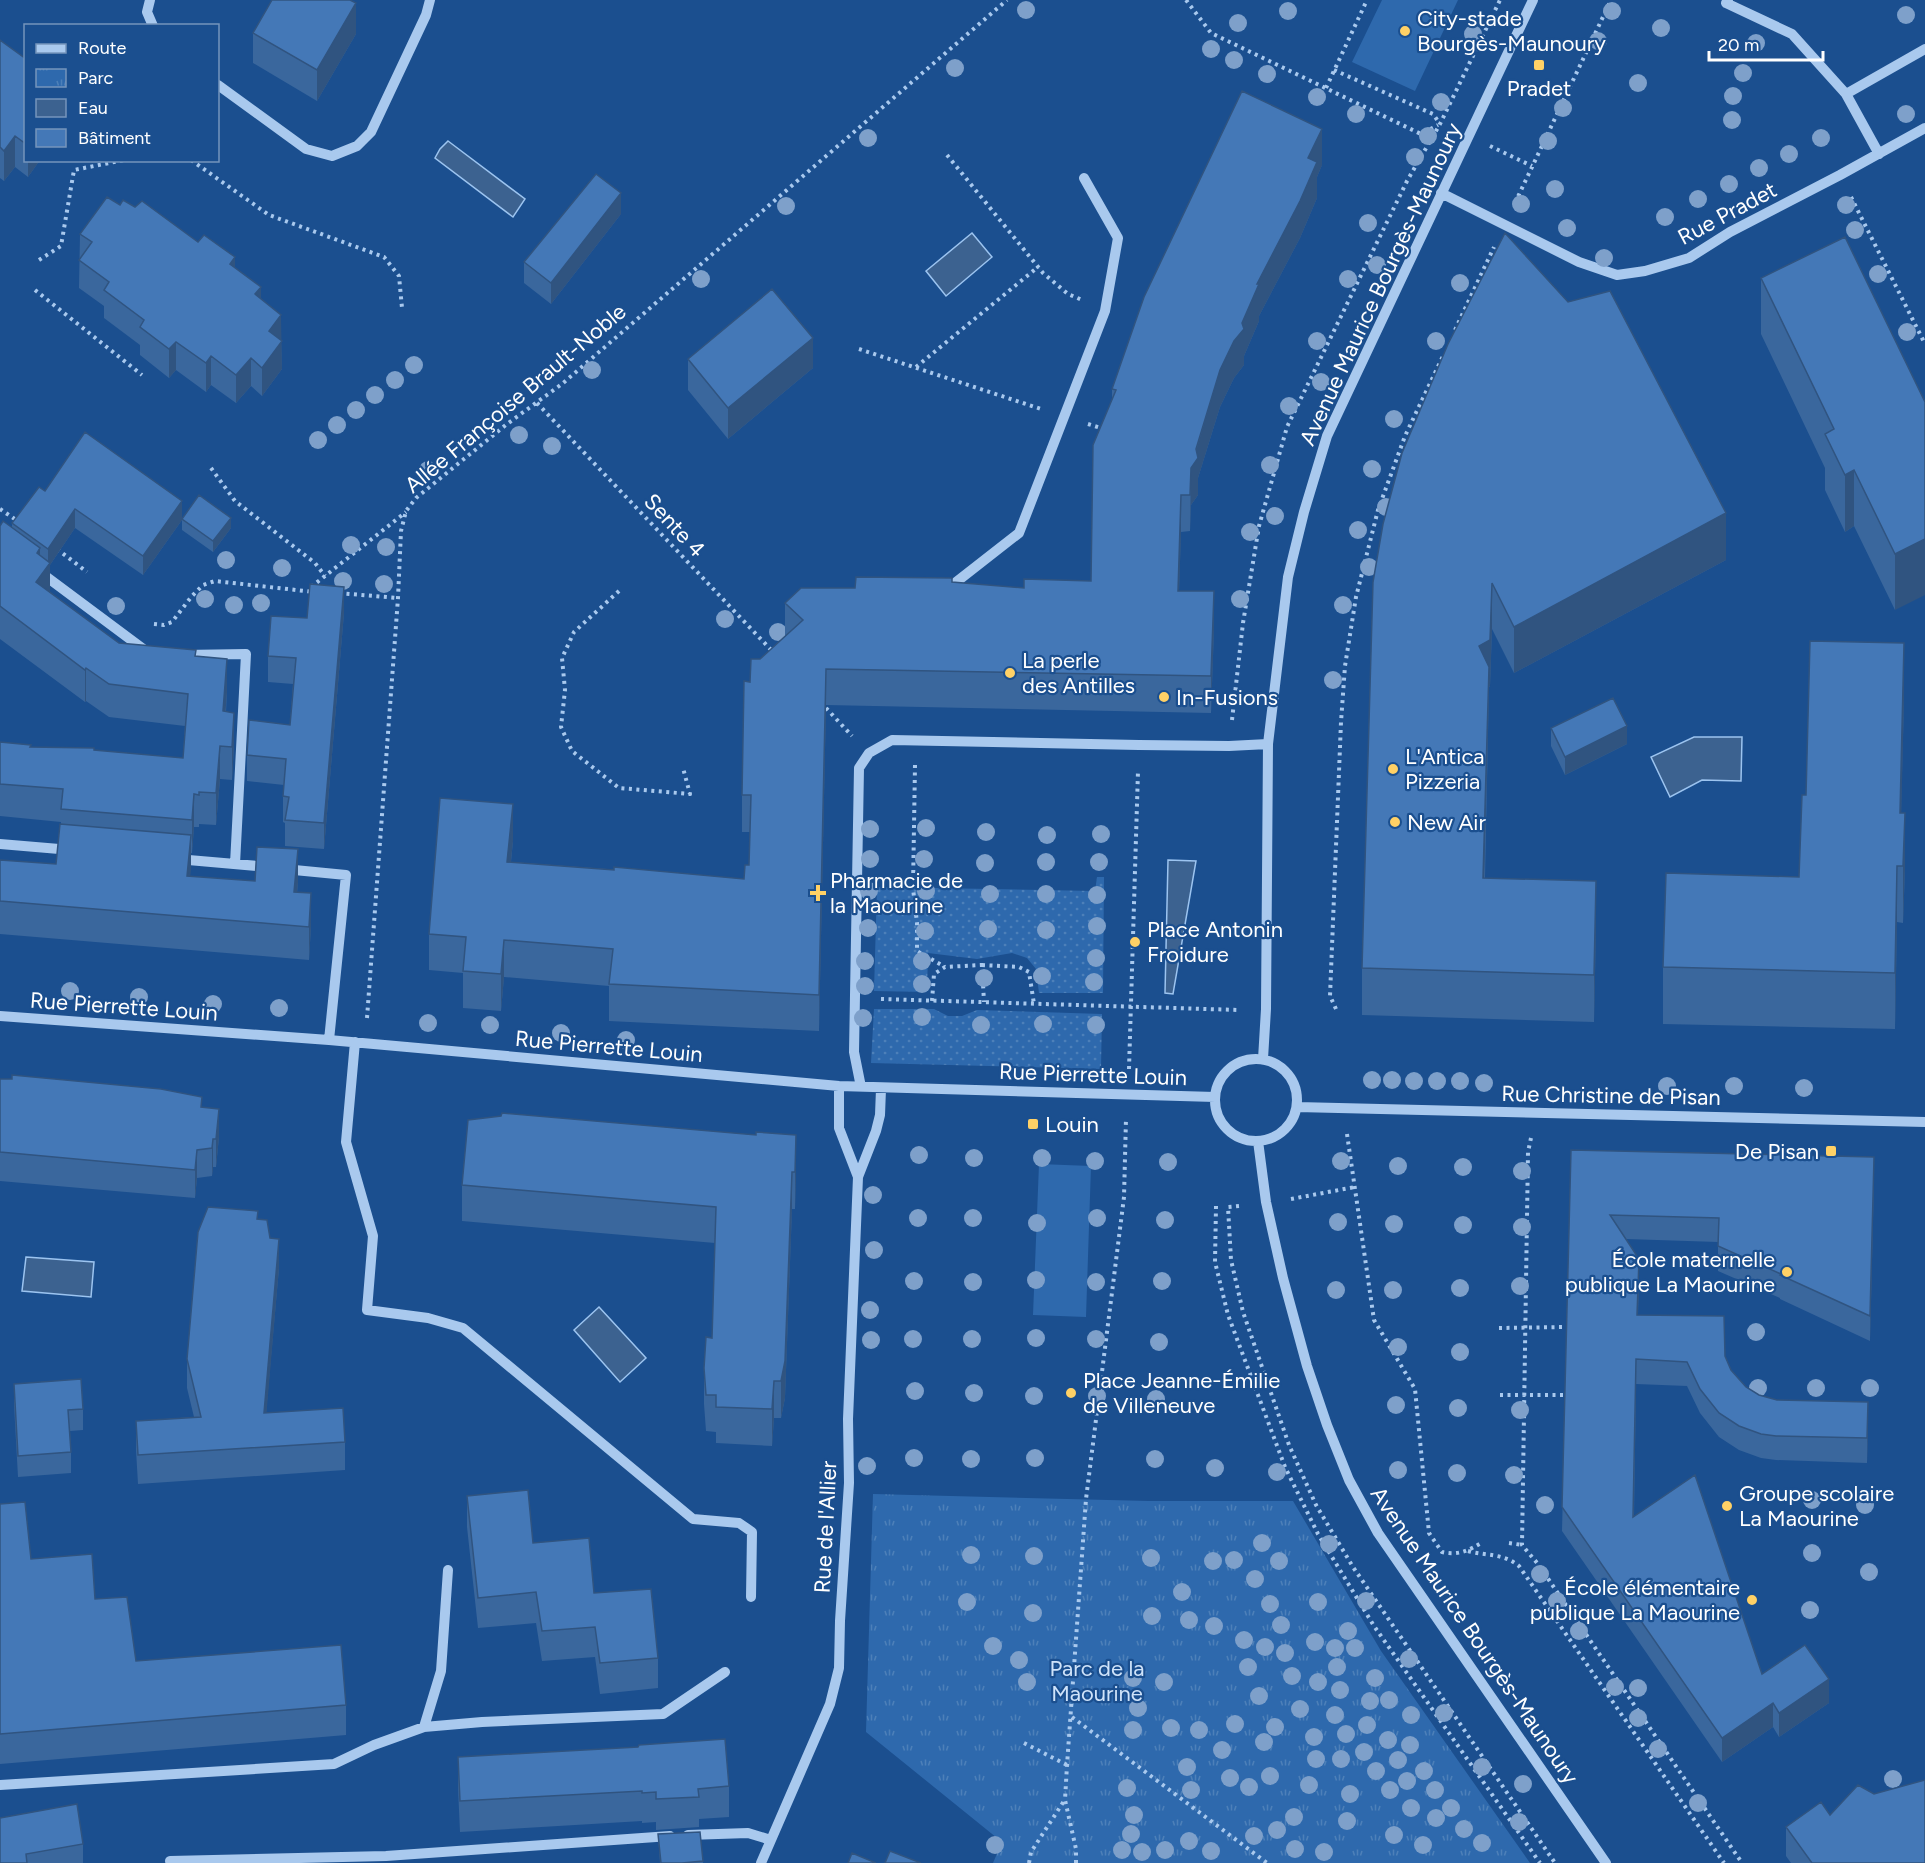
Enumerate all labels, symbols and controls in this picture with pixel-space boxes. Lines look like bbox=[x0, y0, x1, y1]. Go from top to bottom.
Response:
place label: City-stade Bourgès-Maunoury bbox=[1417, 5, 1606, 57]
legend bbox=[24, 24, 219, 162]
marker: City-stade Bourgès-Maunoury bbox=[1398, 24, 1412, 38]
scale bar bbox=[1709, 24, 1823, 62]
text: 20 m bbox=[1718, 34, 1759, 56]
text: Route bbox=[78, 37, 127, 59]
marker: Pradet bbox=[1532, 58, 1546, 72]
text: Parc bbox=[78, 67, 114, 89]
place label: Pradet bbox=[1507, 75, 1571, 102]
text: Eau bbox=[78, 97, 108, 119]
street label: Avenue Maurice Bourgès-Maunoury bbox=[1294, 118, 1467, 450]
text: Bâtiment bbox=[78, 127, 151, 149]
street label: Rue Pradet bbox=[1673, 176, 1781, 251]
street label: Allée Françoise Brault-Noble bbox=[399, 298, 631, 499]
street label: Sente 4 bbox=[638, 488, 711, 563]
place label: La perle des Antilles bbox=[1022, 647, 1135, 699]
marker: La perle des Antilles bbox=[1003, 666, 1017, 680]
place label: In-Fusions bbox=[1176, 684, 1278, 711]
marker: In-Fusions bbox=[1157, 690, 1171, 704]
place label: L'Antica Pizzeria bbox=[1405, 743, 1485, 795]
marker: L'Antica Pizzeria bbox=[1386, 762, 1400, 776]
place label: New Air bbox=[1407, 809, 1486, 836]
marker: New Air bbox=[1388, 815, 1402, 829]
place label: Pharmacie de la Maourine bbox=[830, 867, 963, 919]
marker: Pharmacie de la Maourine bbox=[811, 886, 825, 900]
place label: Place Antonin Froidure bbox=[1147, 916, 1283, 968]
marker: Place Antonin Froidure bbox=[1128, 935, 1142, 949]
street label: Rue Pierrette Louin bbox=[29, 986, 219, 1027]
street label: Rue Pierrette Louin bbox=[514, 1025, 704, 1068]
street label: Rue Pierrette Louin bbox=[999, 1058, 1187, 1091]
street label: Rue Christine de Pisan bbox=[1501, 1080, 1721, 1111]
place label: Louin bbox=[1045, 1111, 1099, 1138]
marker: Louin bbox=[1026, 1117, 1040, 1131]
place label: De Pisan bbox=[1735, 1138, 1819, 1165]
marker: De Pisan bbox=[1824, 1144, 1838, 1158]
place label: École maternelle publique La Maourine bbox=[1565, 1246, 1775, 1298]
marker: École maternelle publique La Maourine bbox=[1780, 1265, 1794, 1279]
place label: Place Jeanne-Émilie de Villeneuve bbox=[1083, 1367, 1280, 1419]
marker: Place Jeanne-Émilie de Villeneuve bbox=[1064, 1386, 1078, 1400]
street label: Rue de l'Allier bbox=[809, 1460, 842, 1594]
place label: Groupe scolaire La Maourine bbox=[1739, 1480, 1894, 1532]
street label: Avenue Maurice Bourgès-Maunoury bbox=[1365, 1482, 1585, 1789]
marker: Groupe scolaire La Maourine bbox=[1720, 1499, 1734, 1513]
place label: École élémentaire publique La Maourine bbox=[1530, 1574, 1740, 1626]
marker: École élémentaire publique La Maourine bbox=[1745, 1593, 1759, 1607]
park label: Parc de la Maourine bbox=[1050, 1655, 1144, 1707]

